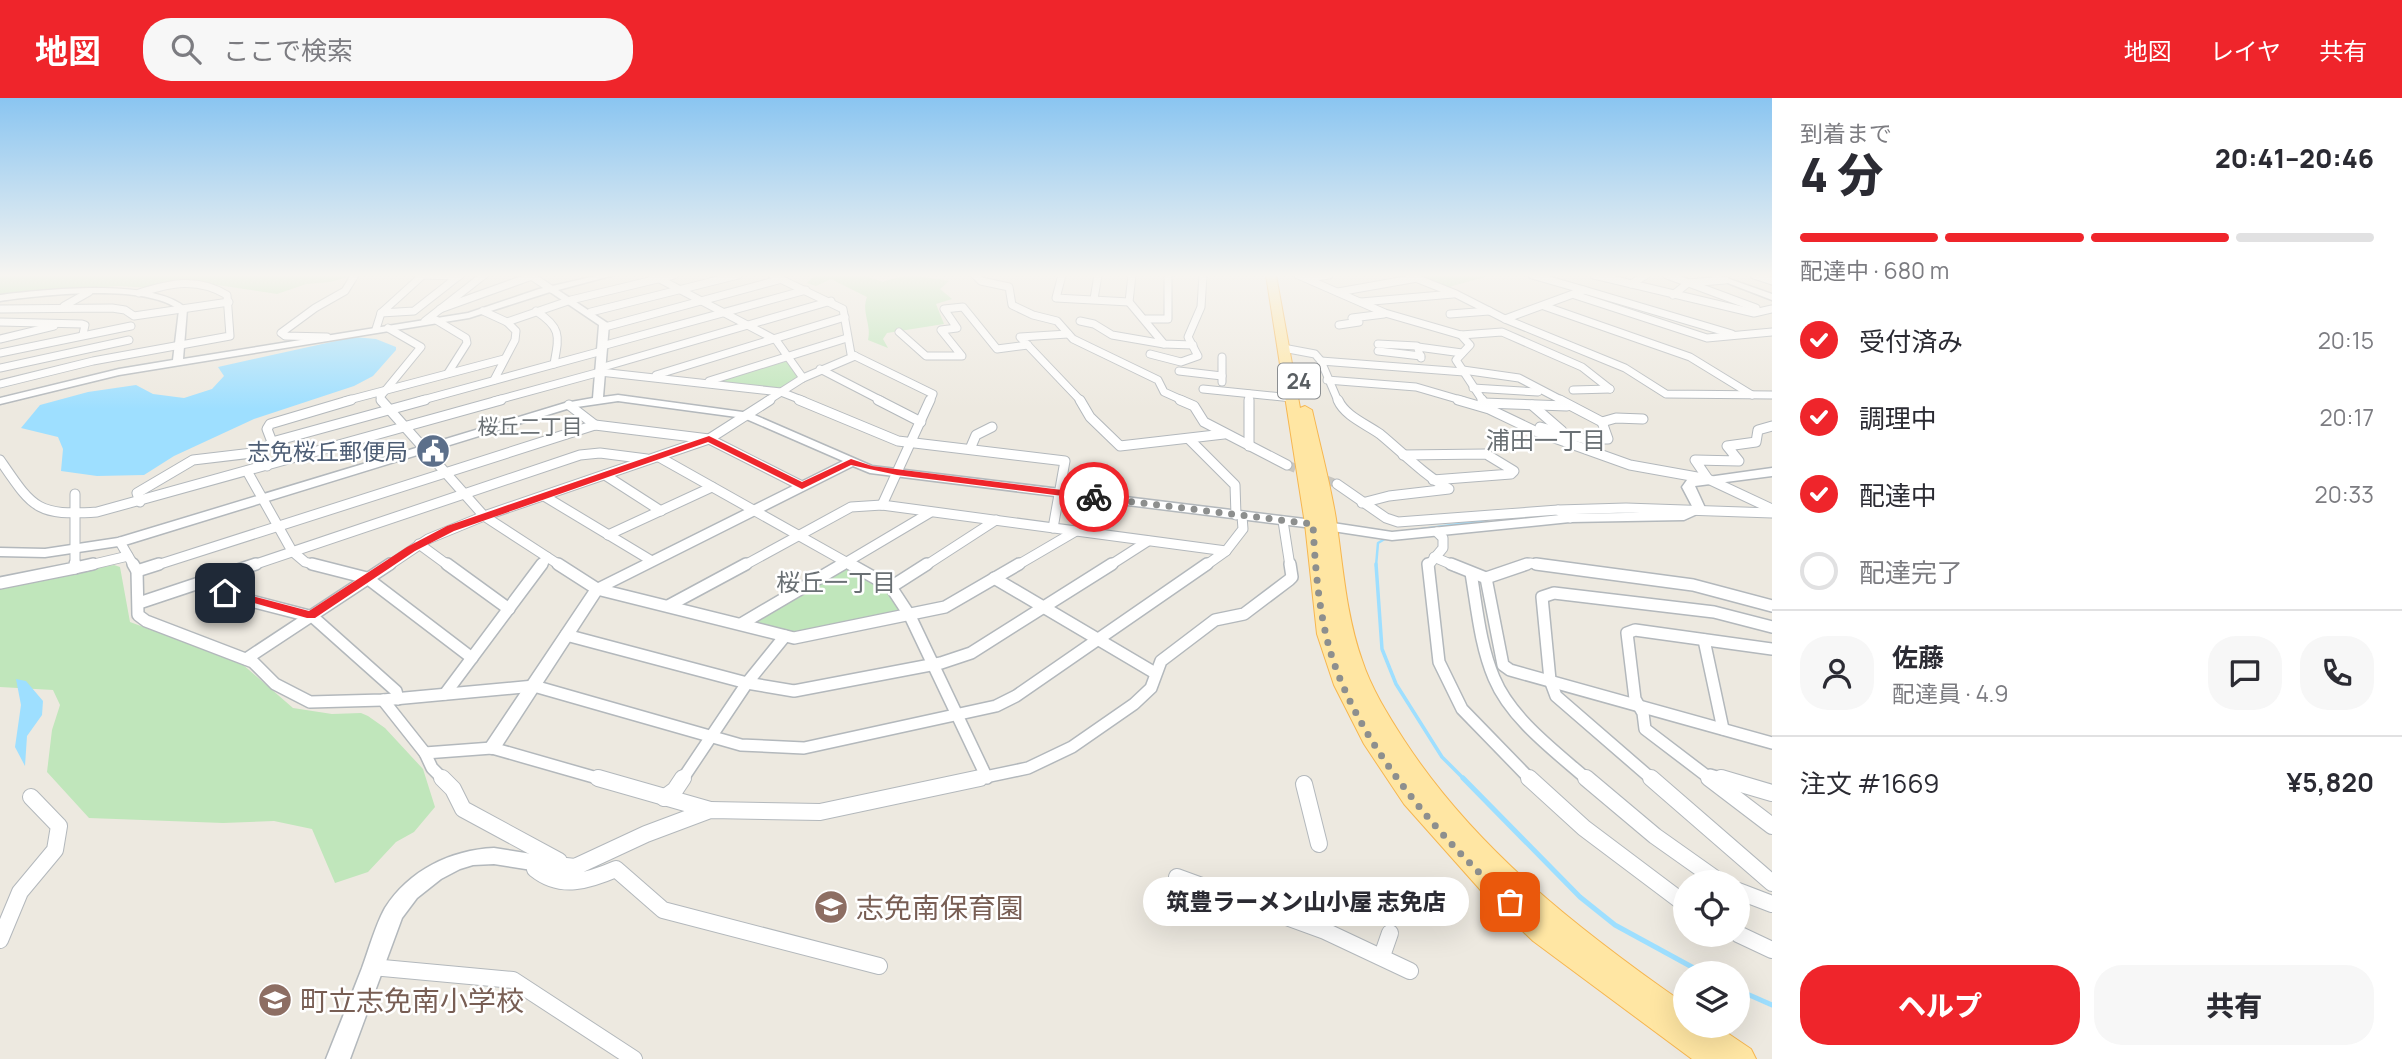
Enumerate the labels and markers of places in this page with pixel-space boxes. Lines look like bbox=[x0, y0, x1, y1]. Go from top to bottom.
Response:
public building icon: 志免桜丘郵便局 bbox=[414, 432, 452, 470]
place label: 志免桜丘郵便局 bbox=[247, 435, 408, 467]
pin bbox=[195, 563, 255, 623]
pin bbox=[1480, 872, 1540, 932]
callout: 筑豊ラーメン山小屋 志免店 bbox=[1142, 878, 1468, 926]
school or university icon: 志免南保育園 bbox=[812, 888, 850, 926]
place label: 志免南保育園 bbox=[856, 888, 1024, 926]
school or university icon: 町立志免南小学校 bbox=[256, 981, 294, 1019]
place label: 町立志免南小学校 bbox=[300, 981, 524, 1019]

